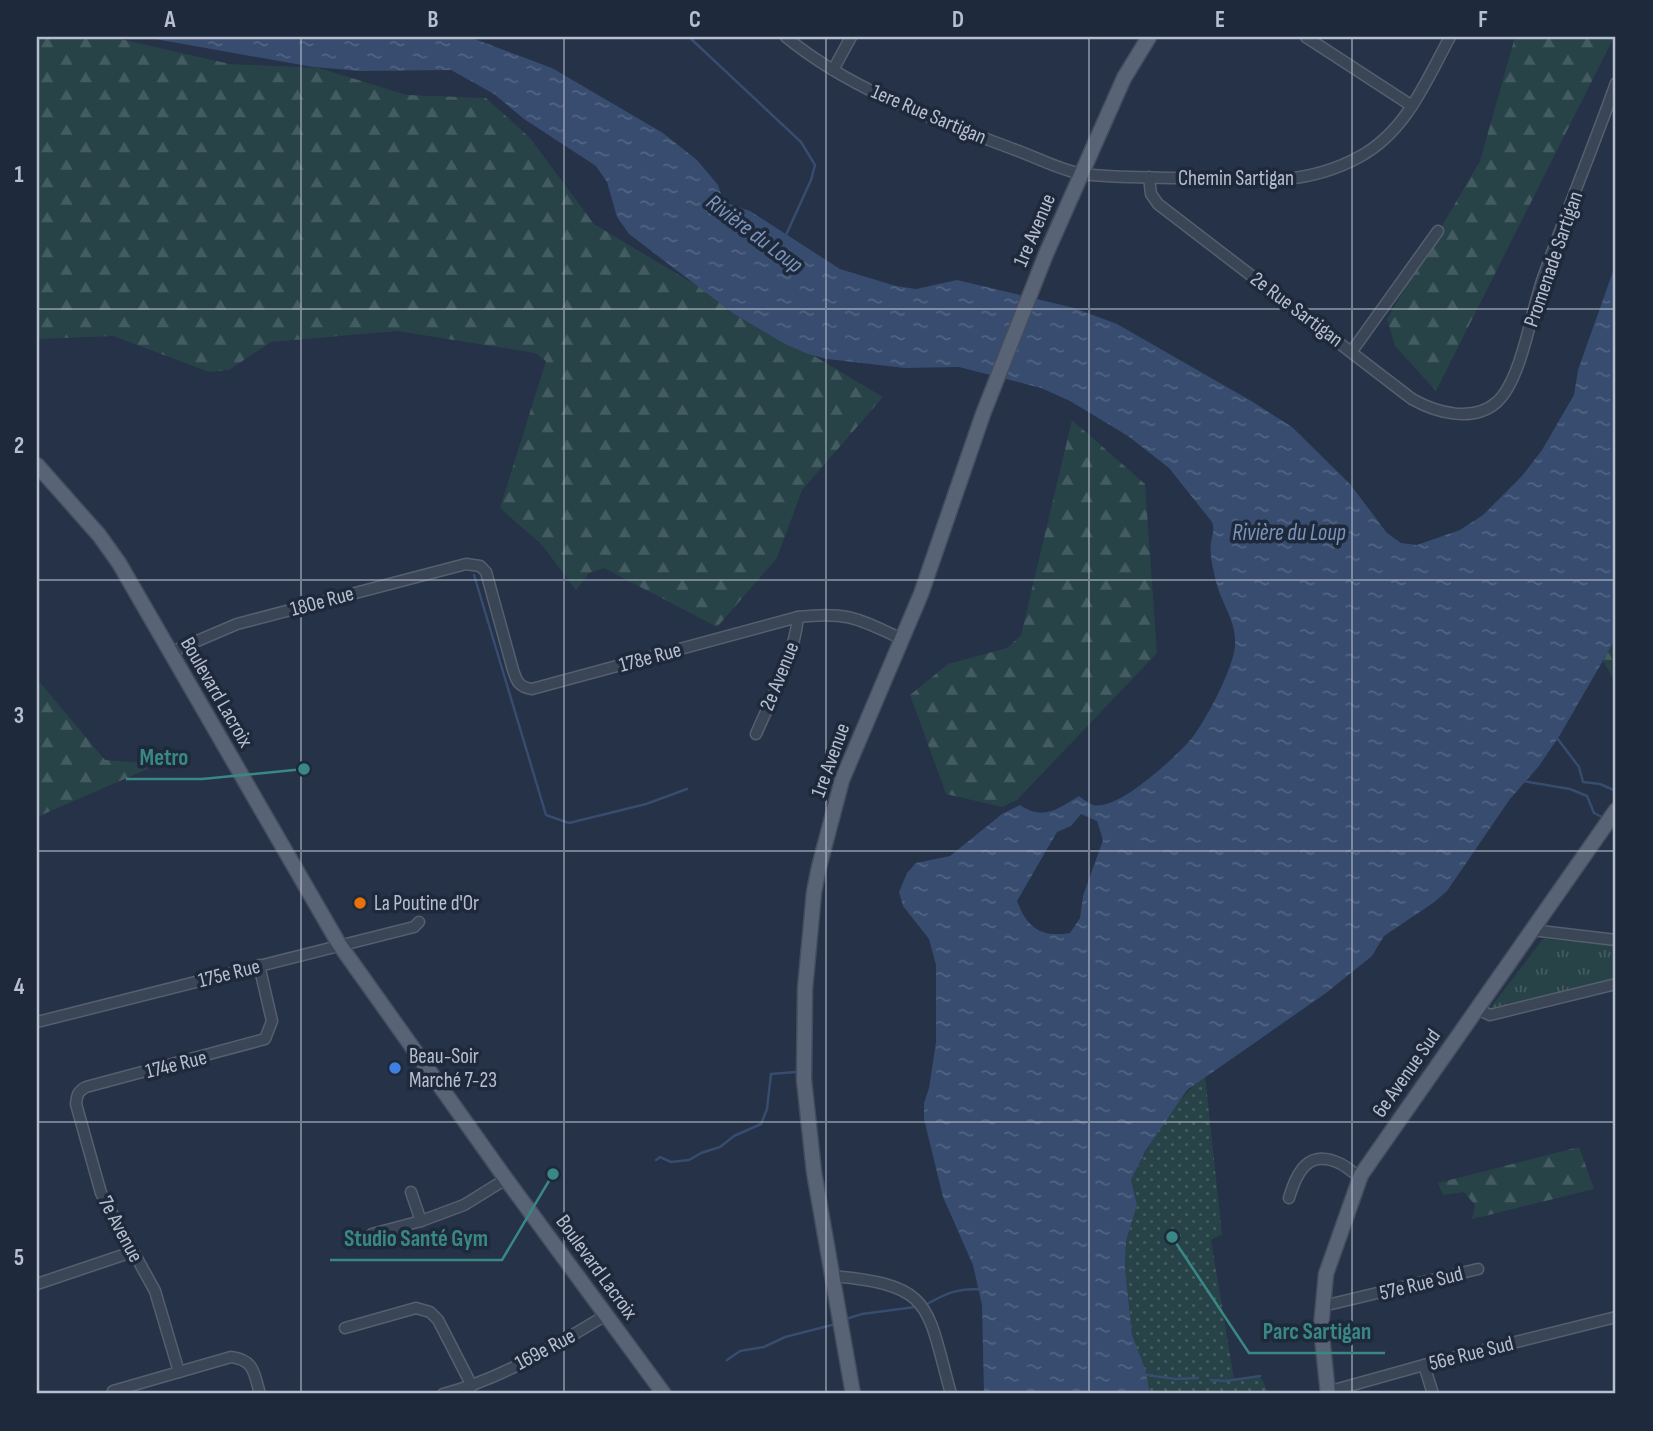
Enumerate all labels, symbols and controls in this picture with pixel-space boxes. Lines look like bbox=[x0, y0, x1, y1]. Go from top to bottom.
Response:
text: A bbox=[164, 6, 177, 34]
text: B bbox=[428, 6, 439, 34]
text: C bbox=[689, 6, 701, 34]
text: D bbox=[952, 6, 964, 34]
text: E bbox=[1215, 6, 1225, 34]
text: F bbox=[1478, 6, 1488, 34]
street label: 1ere Rue Sartigan bbox=[868, 79, 990, 150]
text: 1 bbox=[14, 161, 24, 189]
street label: Chemin Sartigan bbox=[1178, 166, 1294, 191]
water label: Rivière du Loup bbox=[701, 188, 809, 280]
street label: Promenade Sartigan bbox=[1519, 188, 1588, 330]
street label: 1re Avenue bbox=[1008, 190, 1061, 270]
street label: 2e Rue Sartigan bbox=[1245, 266, 1348, 352]
text: 2 bbox=[14, 432, 24, 460]
water label: Rivière du Loup bbox=[1232, 519, 1347, 547]
street label: 180e Rue bbox=[288, 581, 357, 622]
street label: Boulevard Lacroix bbox=[175, 633, 258, 752]
street label: 178e Rue bbox=[616, 637, 684, 678]
street label: 2e Avenue bbox=[754, 638, 804, 714]
text: 3 bbox=[14, 702, 24, 730]
street label: 1re Avenue bbox=[806, 720, 855, 801]
callout: Metro bbox=[126, 735, 202, 779]
text: Metro bbox=[140, 744, 188, 772]
place label: La Poutine d'Or bbox=[374, 891, 479, 916]
marker: La Poutine d'Or bbox=[352, 895, 368, 911]
street label: 175e Rue bbox=[196, 954, 263, 993]
text: 4 bbox=[14, 973, 25, 1001]
street label: 6e Avenue Sud bbox=[1367, 1024, 1446, 1122]
place label: Beau-Soir Marché 7-23 bbox=[409, 1044, 497, 1093]
street label: 174e Rue bbox=[143, 1045, 209, 1084]
marker: Beau-Soir Marché 7-23 bbox=[387, 1060, 403, 1076]
street label: 7e Avenue bbox=[93, 1192, 148, 1267]
street label: Boulevard Lacroix bbox=[550, 1210, 643, 1324]
callout: Studio Santé Gym bbox=[330, 1216, 502, 1260]
text: Studio Santé Gym bbox=[344, 1225, 488, 1253]
text: 5 bbox=[14, 1244, 24, 1272]
street label: 57e Rue Sud bbox=[1377, 1261, 1465, 1306]
callout: Parc Sartigan bbox=[1249, 1309, 1385, 1353]
text: Parc Sartigan bbox=[1263, 1318, 1371, 1346]
street label: 169e Rue bbox=[511, 1323, 580, 1376]
street label: 56e Rue Sud bbox=[1426, 1331, 1516, 1376]

